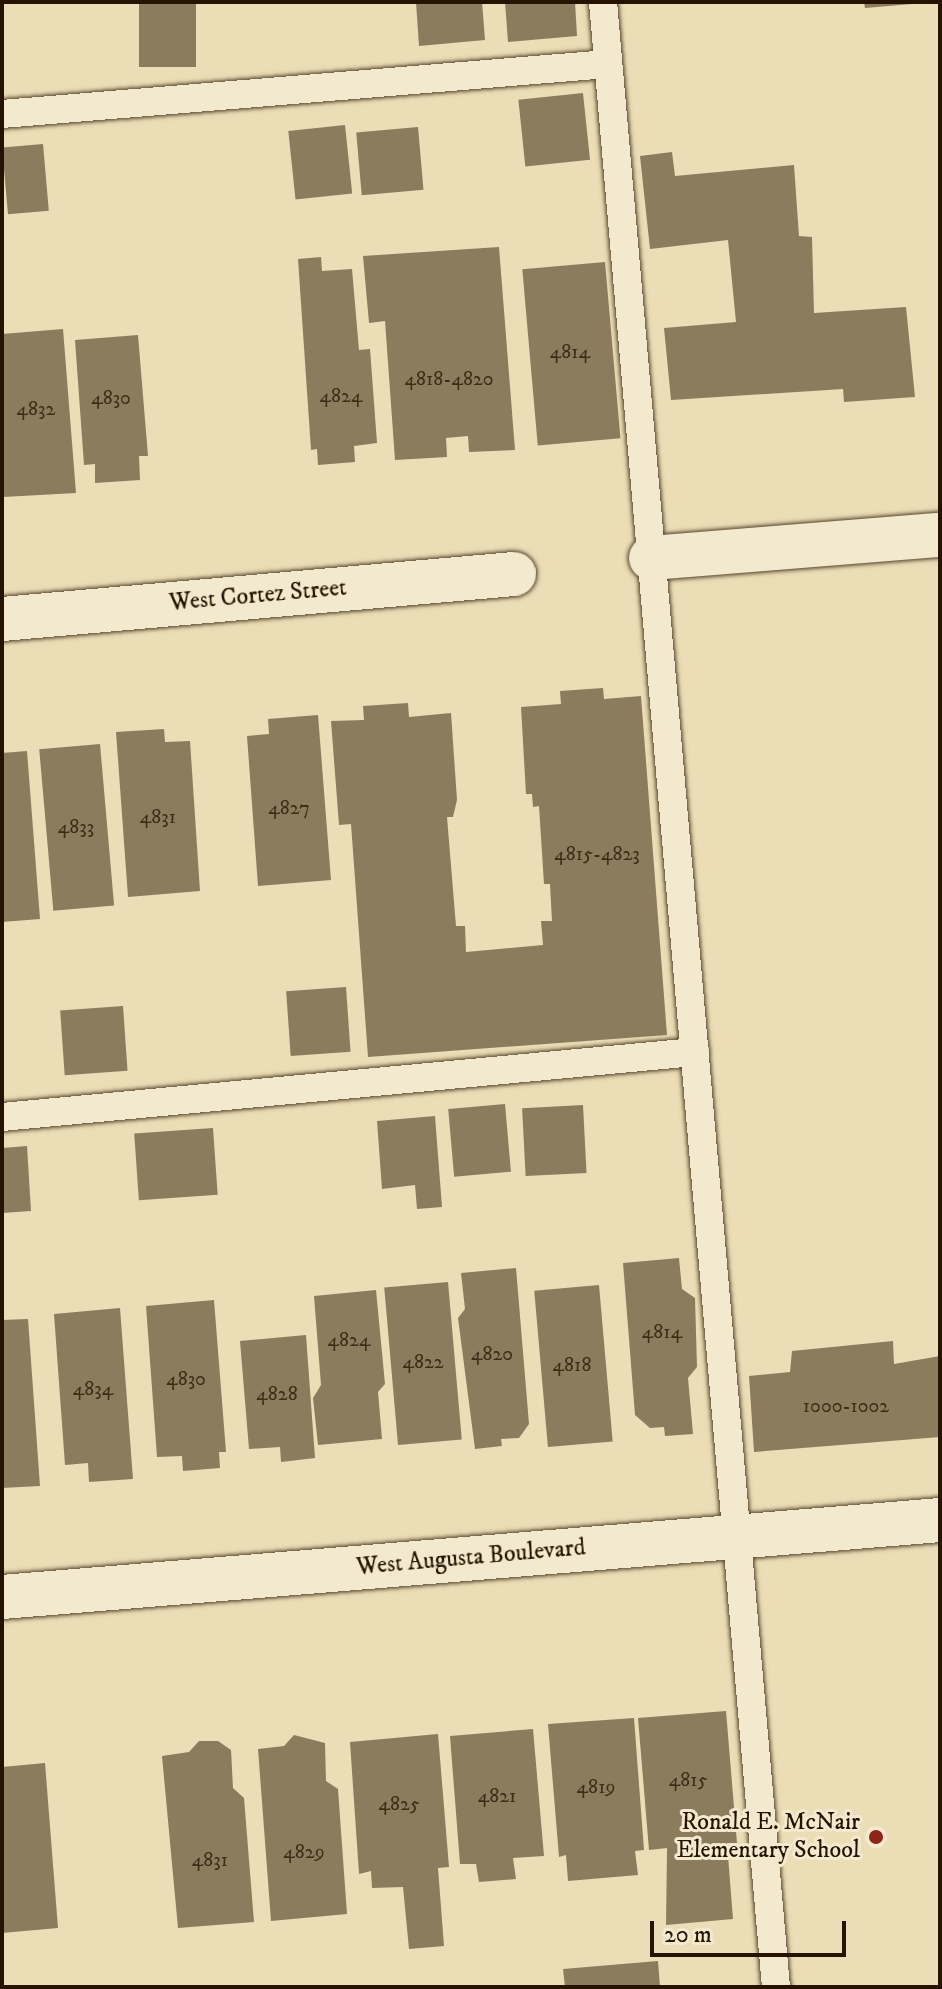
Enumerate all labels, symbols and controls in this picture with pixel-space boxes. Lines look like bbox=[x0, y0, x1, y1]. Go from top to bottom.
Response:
house number: 4814 bbox=[550, 340, 590, 364]
house number: 4818-4820 bbox=[404, 367, 494, 391]
house number: 4824 bbox=[320, 384, 362, 408]
house number: 4830 bbox=[91, 386, 131, 410]
house number: 4832 bbox=[17, 397, 55, 421]
street label: West Cortez Street bbox=[168, 574, 348, 618]
house number: 4827 bbox=[268, 796, 310, 820]
house number: 4831 bbox=[140, 805, 176, 829]
house number: 4833 bbox=[58, 815, 94, 839]
house number: 4815-4823 bbox=[554, 842, 640, 866]
house number: 4814 bbox=[642, 1320, 682, 1344]
house number: 4824 bbox=[328, 1328, 370, 1352]
house number: 4820 bbox=[471, 1342, 513, 1366]
house number: 4822 bbox=[402, 1350, 444, 1374]
house number: 4818 bbox=[553, 1353, 591, 1377]
house number: 4830 bbox=[166, 1367, 206, 1391]
house number: 4834 bbox=[73, 1377, 113, 1401]
house number: 4828 bbox=[256, 1382, 298, 1406]
house number: 1000-1002 bbox=[803, 1394, 889, 1418]
street label: West Augusta Boulevard bbox=[355, 1534, 587, 1582]
house number: 4815 bbox=[669, 1768, 707, 1792]
house number: 4819 bbox=[577, 1775, 615, 1799]
house number: 4821 bbox=[478, 1784, 516, 1808]
house number: 4825 bbox=[378, 1792, 420, 1816]
place label: Ronald E. McNair Elementary School bbox=[676, 1809, 860, 1865]
marker: Ronald E. McNair Elementary School bbox=[867, 1828, 885, 1846]
house number: 4829 bbox=[283, 1840, 325, 1864]
house number: 4831 bbox=[192, 1848, 228, 1872]
scale bar bbox=[654, 1905, 850, 1955]
text: 20 m bbox=[664, 1920, 712, 1950]

